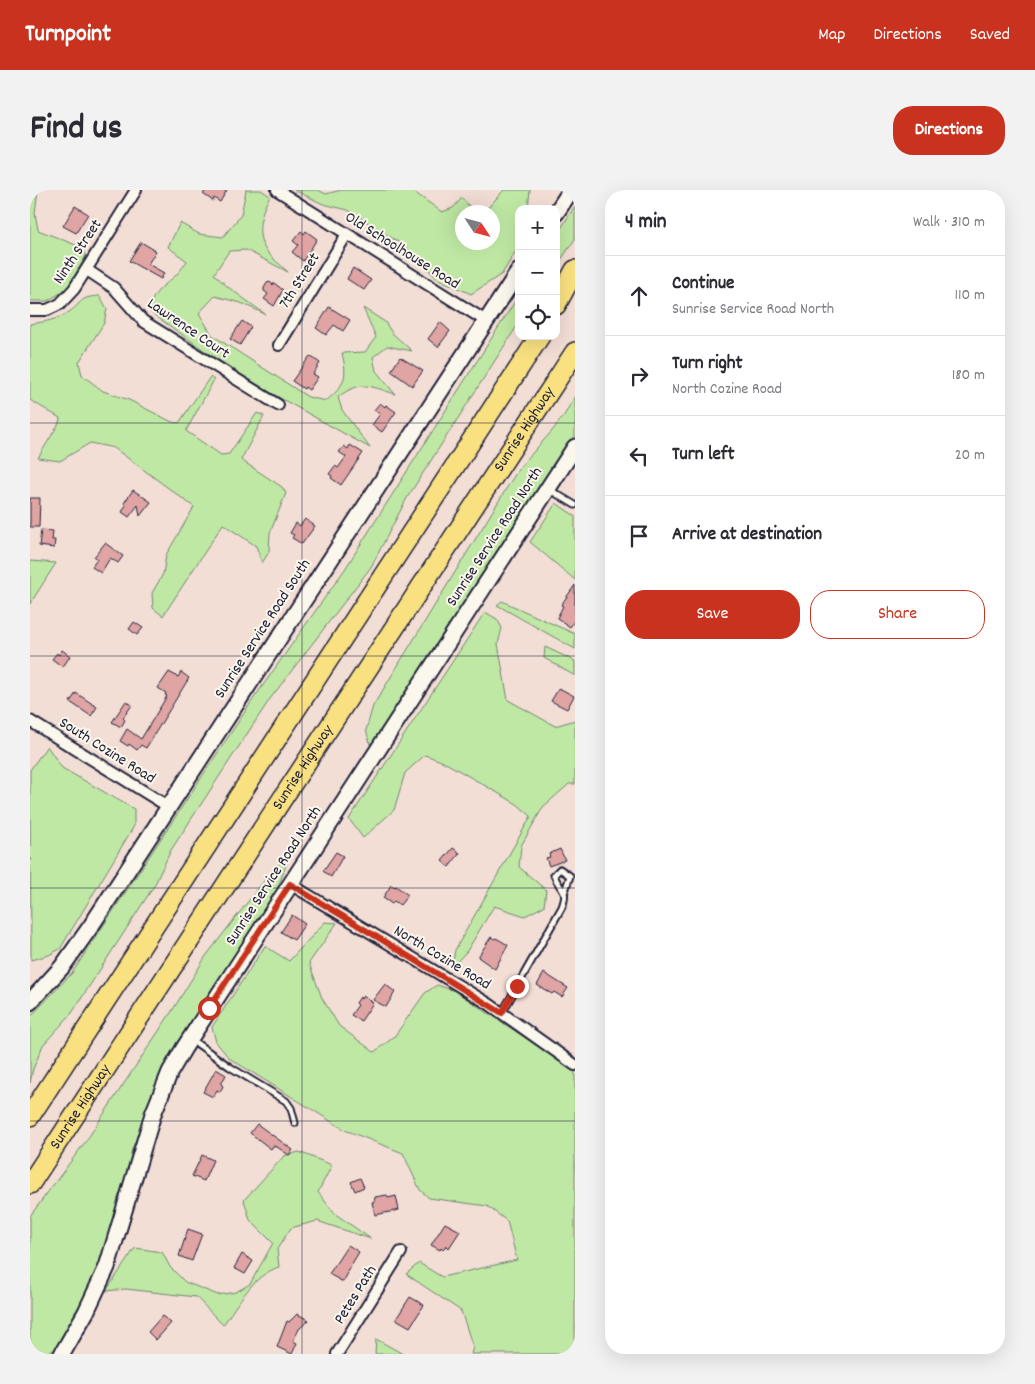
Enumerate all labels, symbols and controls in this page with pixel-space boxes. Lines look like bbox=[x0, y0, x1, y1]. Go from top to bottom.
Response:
text: Turnpoint bbox=[25, 18, 111, 52]
text: Map bbox=[818, 23, 845, 48]
text: Directions bbox=[873, 23, 942, 48]
text: Saved bbox=[970, 23, 1010, 48]
text: Find us bbox=[30, 105, 122, 155]
button: Directions bbox=[893, 106, 1005, 155]
north arrow bbox=[455, 205, 500, 250]
map controls bbox=[515, 205, 560, 340]
button: + bbox=[515, 205, 560, 250]
street label: Old Schoolhouse Road bbox=[340, 206, 464, 296]
text: 4 min bbox=[625, 208, 667, 238]
text: Walk · 310 m bbox=[913, 211, 985, 234]
street label: Ninth Street bbox=[48, 215, 108, 289]
street label: 7th Street bbox=[274, 249, 326, 313]
button: − bbox=[515, 250, 560, 295]
text: Continue bbox=[672, 271, 734, 298]
icon: ahead bbox=[625, 282, 653, 310]
text: 110 m bbox=[955, 284, 985, 307]
street label: Lawrence Court bbox=[142, 293, 234, 365]
button: locate bbox=[515, 295, 560, 340]
text: Sunrise Service Road North bbox=[672, 298, 834, 321]
text: Turn right bbox=[672, 351, 743, 378]
icon: right bbox=[625, 362, 653, 390]
text: 180 m bbox=[952, 364, 985, 387]
text: North Cozine Road bbox=[672, 378, 782, 401]
street label: Sunrise Highway bbox=[488, 382, 561, 477]
icon: left bbox=[625, 442, 653, 470]
text: Turn left bbox=[672, 442, 735, 469]
text: 20 m bbox=[955, 444, 985, 467]
street label: Sunrise Service Road North bbox=[441, 463, 549, 611]
icon: arrive bbox=[625, 522, 653, 550]
text: Arrive at destination bbox=[672, 522, 822, 549]
street label: Sunrise Service Road South bbox=[209, 555, 317, 703]
button: Save bbox=[625, 590, 800, 639]
button: Share bbox=[810, 590, 985, 639]
street label: South Cozine Road bbox=[54, 712, 160, 790]
street label: Sunrise Highway bbox=[267, 720, 340, 815]
street label: Sunrise Service Road North bbox=[220, 802, 328, 950]
street label: North Cozine Road bbox=[389, 920, 495, 996]
route end bbox=[506, 975, 529, 998]
route start bbox=[198, 997, 221, 1020]
street label: Sunrise Highway bbox=[44, 1060, 117, 1154]
street label: Petes Path bbox=[329, 1261, 383, 1329]

